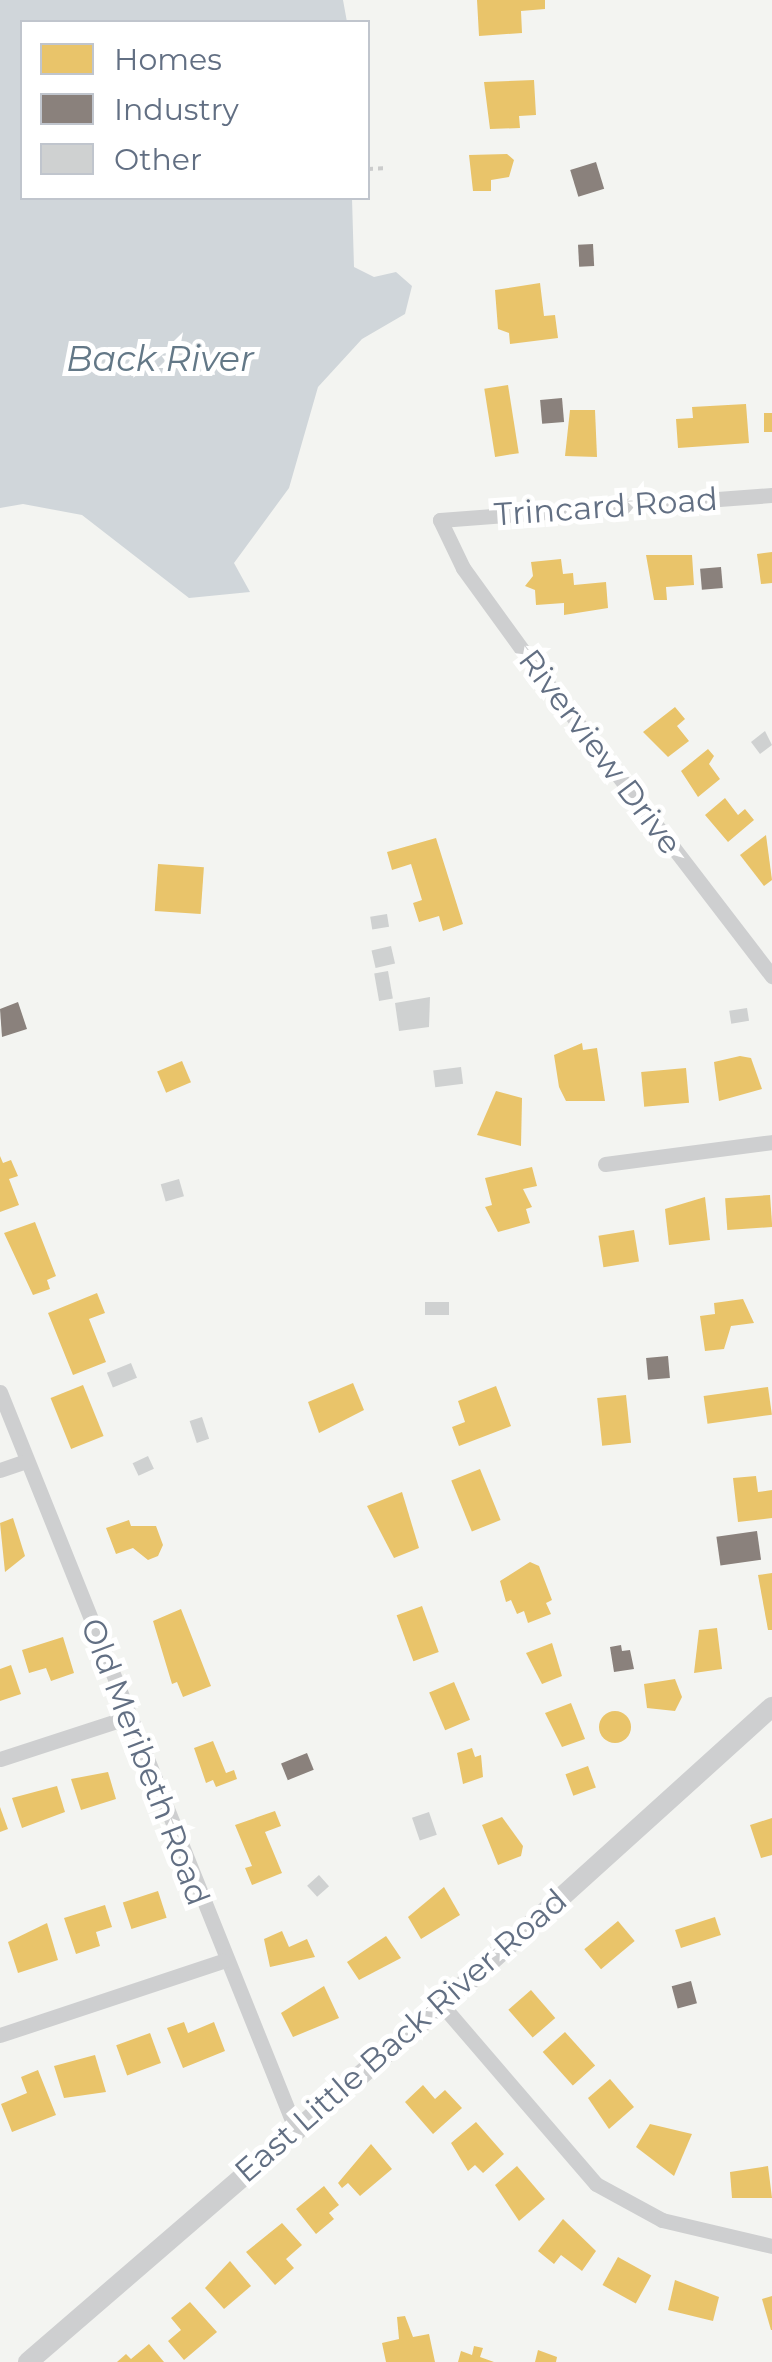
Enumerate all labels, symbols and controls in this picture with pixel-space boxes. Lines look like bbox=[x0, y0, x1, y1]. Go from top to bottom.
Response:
legend bbox=[20, 20, 370, 200]
text: Homes bbox=[114, 41, 222, 78]
text: Industry bbox=[114, 91, 239, 128]
text: Other bbox=[114, 141, 202, 178]
water label: Back River bbox=[66, 338, 254, 380]
street label: Trincard Road bbox=[493, 480, 719, 534]
street label: Riverview Drive bbox=[510, 642, 690, 862]
street label: Old Meribeth Road bbox=[73, 1613, 217, 1911]
street label: East Little Back River Road bbox=[227, 1881, 575, 2191]

